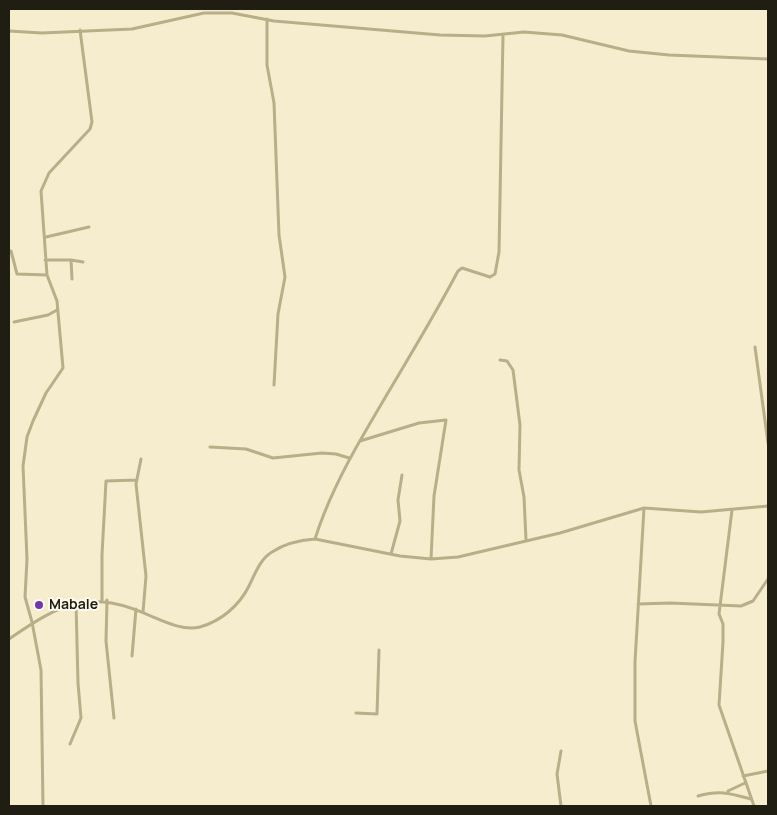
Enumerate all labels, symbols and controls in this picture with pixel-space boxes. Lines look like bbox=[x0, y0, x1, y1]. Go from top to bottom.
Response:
place label: Mabale bbox=[49, 597, 98, 613]
marker: Mabale bbox=[33, 599, 45, 611]

